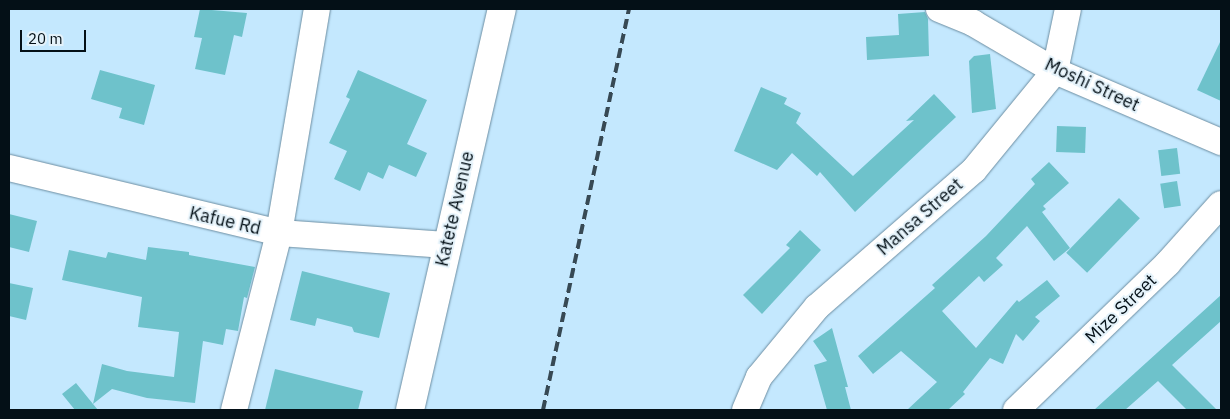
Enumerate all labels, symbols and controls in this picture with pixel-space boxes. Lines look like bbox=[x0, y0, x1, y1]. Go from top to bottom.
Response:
scale bar bbox=[22, 20, 89, 52]
text: 20 m bbox=[28, 29, 63, 48]
street label: Moshi Street bbox=[1041, 54, 1143, 116]
street label: Katete Avenue bbox=[431, 149, 479, 269]
street label: Mansa Street bbox=[873, 174, 967, 260]
street label: Kafue Rd bbox=[187, 202, 263, 240]
street label: Mize Street bbox=[1081, 270, 1161, 348]

